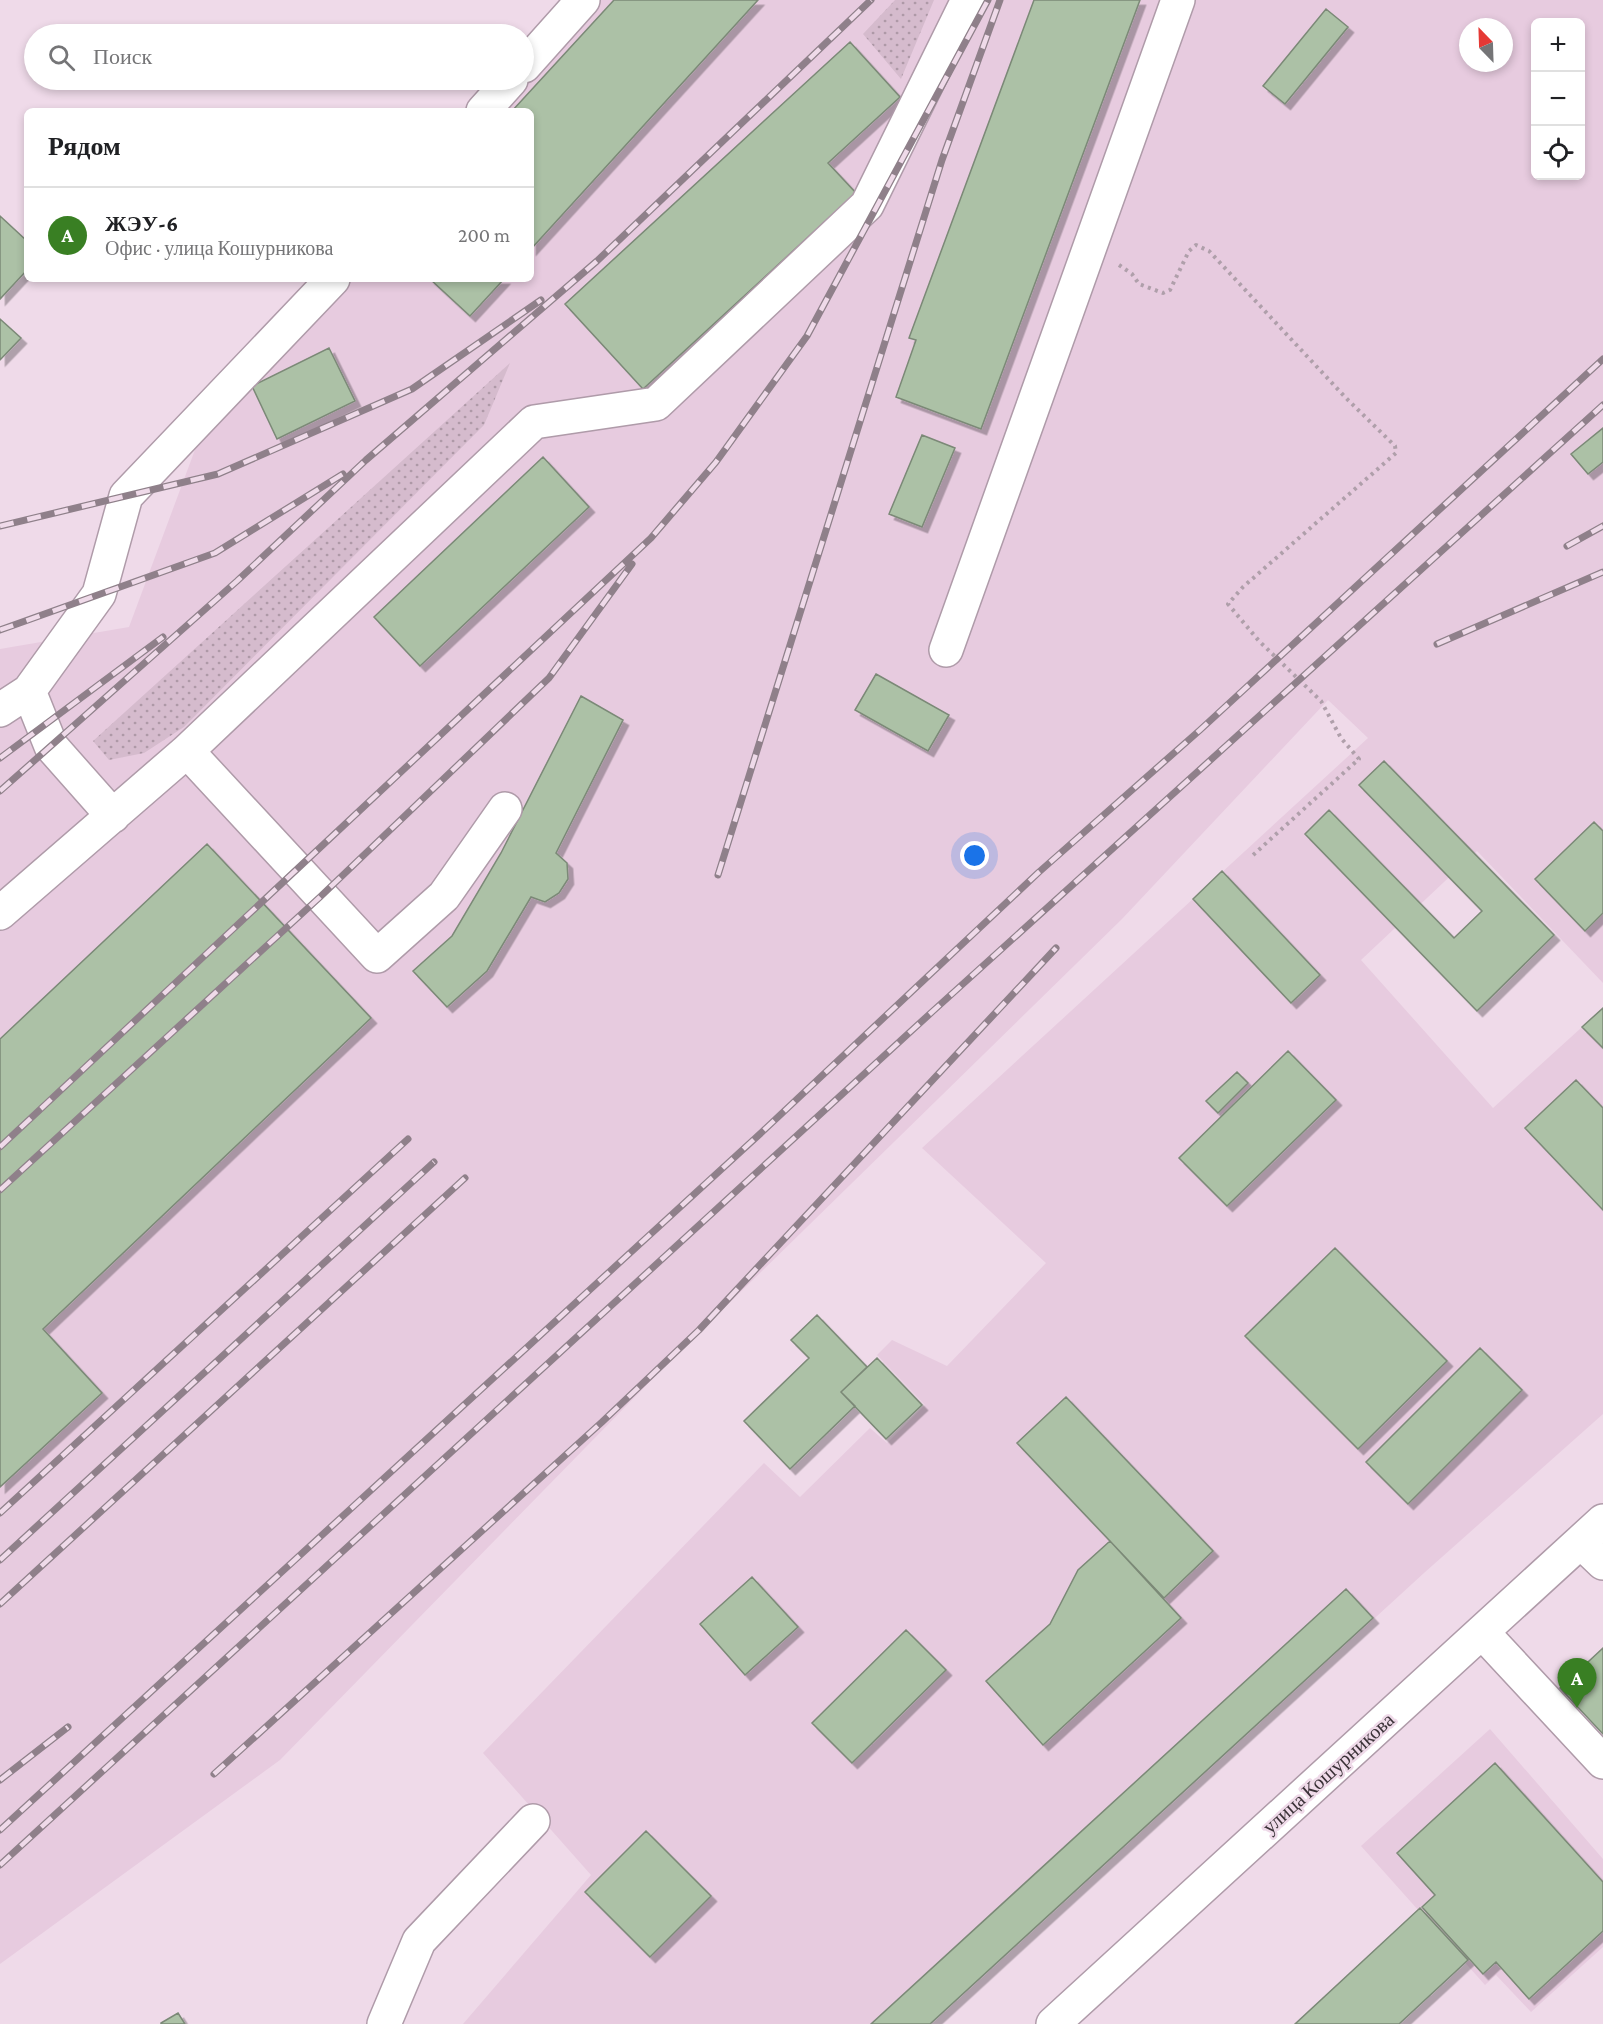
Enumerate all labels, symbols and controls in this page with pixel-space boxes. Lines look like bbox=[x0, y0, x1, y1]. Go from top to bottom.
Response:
north arrow bbox=[1459, 18, 1513, 72]
map controls bbox=[1531, 18, 1585, 180]
button: + bbox=[1531, 18, 1585, 72]
search box bbox=[24, 24, 534, 90]
icon: search bbox=[45, 41, 78, 74]
text: Поиск bbox=[93, 44, 152, 69]
button: − bbox=[1531, 72, 1585, 126]
button: locate bbox=[1531, 126, 1585, 180]
text: Рядом bbox=[48, 132, 121, 161]
text: ЖЭУ-6 bbox=[105, 211, 178, 236]
text: A bbox=[62, 224, 73, 246]
text: 200 m bbox=[458, 224, 510, 246]
text: Офис · улица Кошурникова bbox=[105, 237, 333, 259]
your location bbox=[960, 841, 989, 870]
pin: A bbox=[1558, 1658, 1596, 1708]
street label: улица Кошурникова bbox=[1258, 1708, 1399, 1838]

